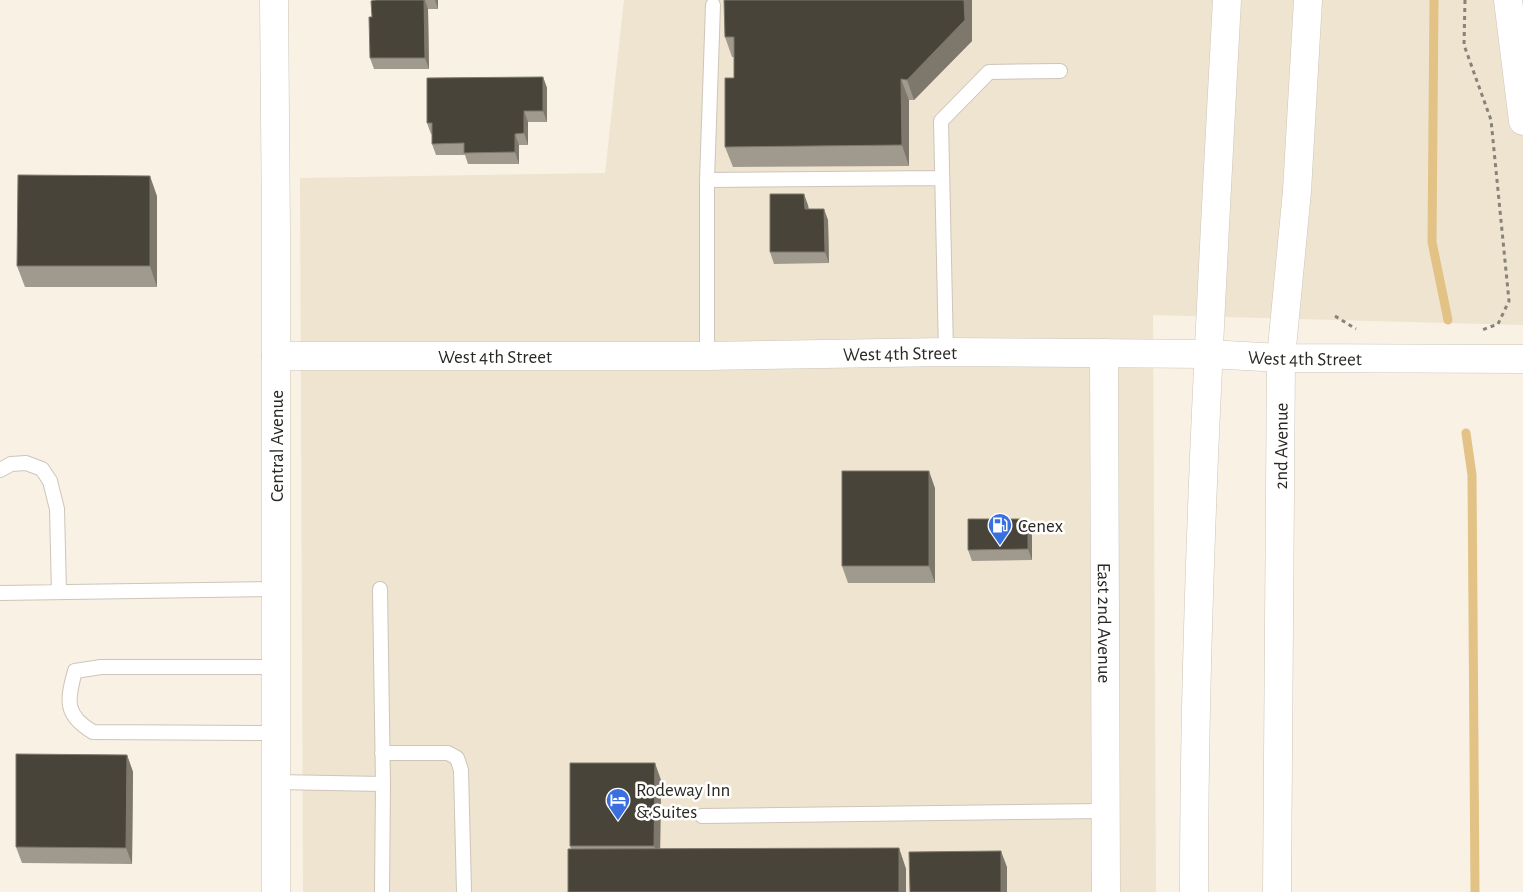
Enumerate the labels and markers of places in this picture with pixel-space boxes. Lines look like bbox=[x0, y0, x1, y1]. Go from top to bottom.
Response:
fuel station icon: Cenex bbox=[987, 512, 1013, 546]
place label: Cenex bbox=[1018, 517, 1063, 536]
place label: Rodeway Inn & Suites bbox=[636, 781, 730, 822]
hotel icon: Rodeway Inn & Suites bbox=[605, 787, 631, 821]

